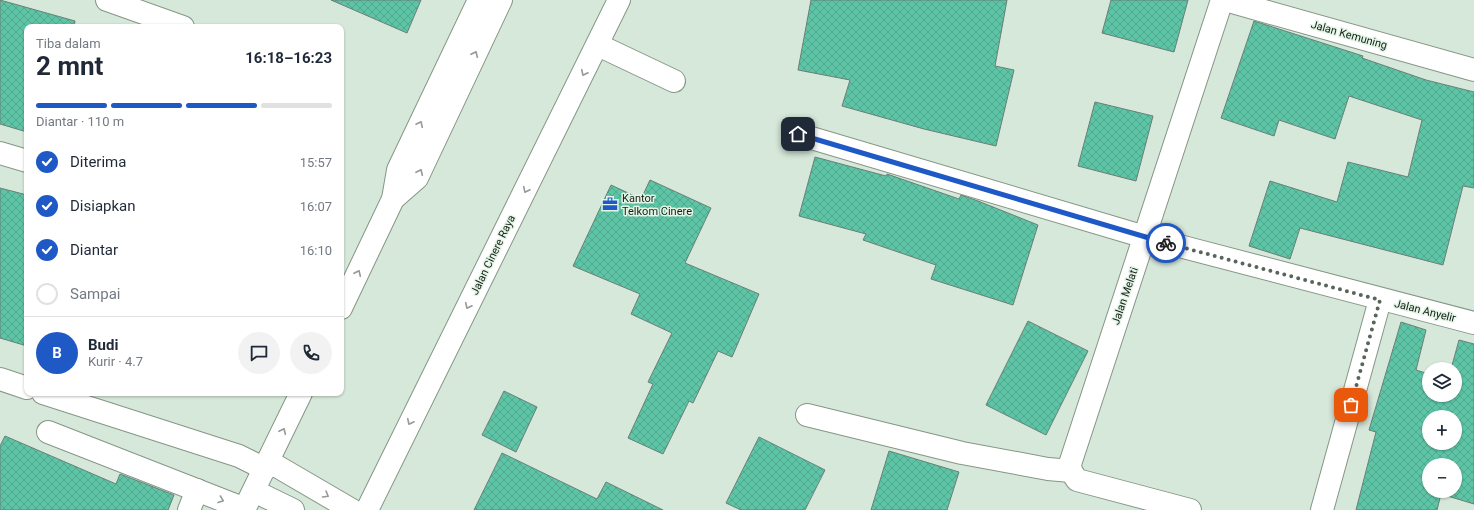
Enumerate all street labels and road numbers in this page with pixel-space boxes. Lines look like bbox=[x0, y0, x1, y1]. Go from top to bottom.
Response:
street label: Jalan Kemuning bbox=[1309, 18, 1389, 52]
street label: Jalan Cinere Raya bbox=[468, 213, 518, 297]
street label: Jalan Melati bbox=[1109, 266, 1141, 326]
street label: Jalan Anyelir bbox=[1393, 297, 1457, 325]

